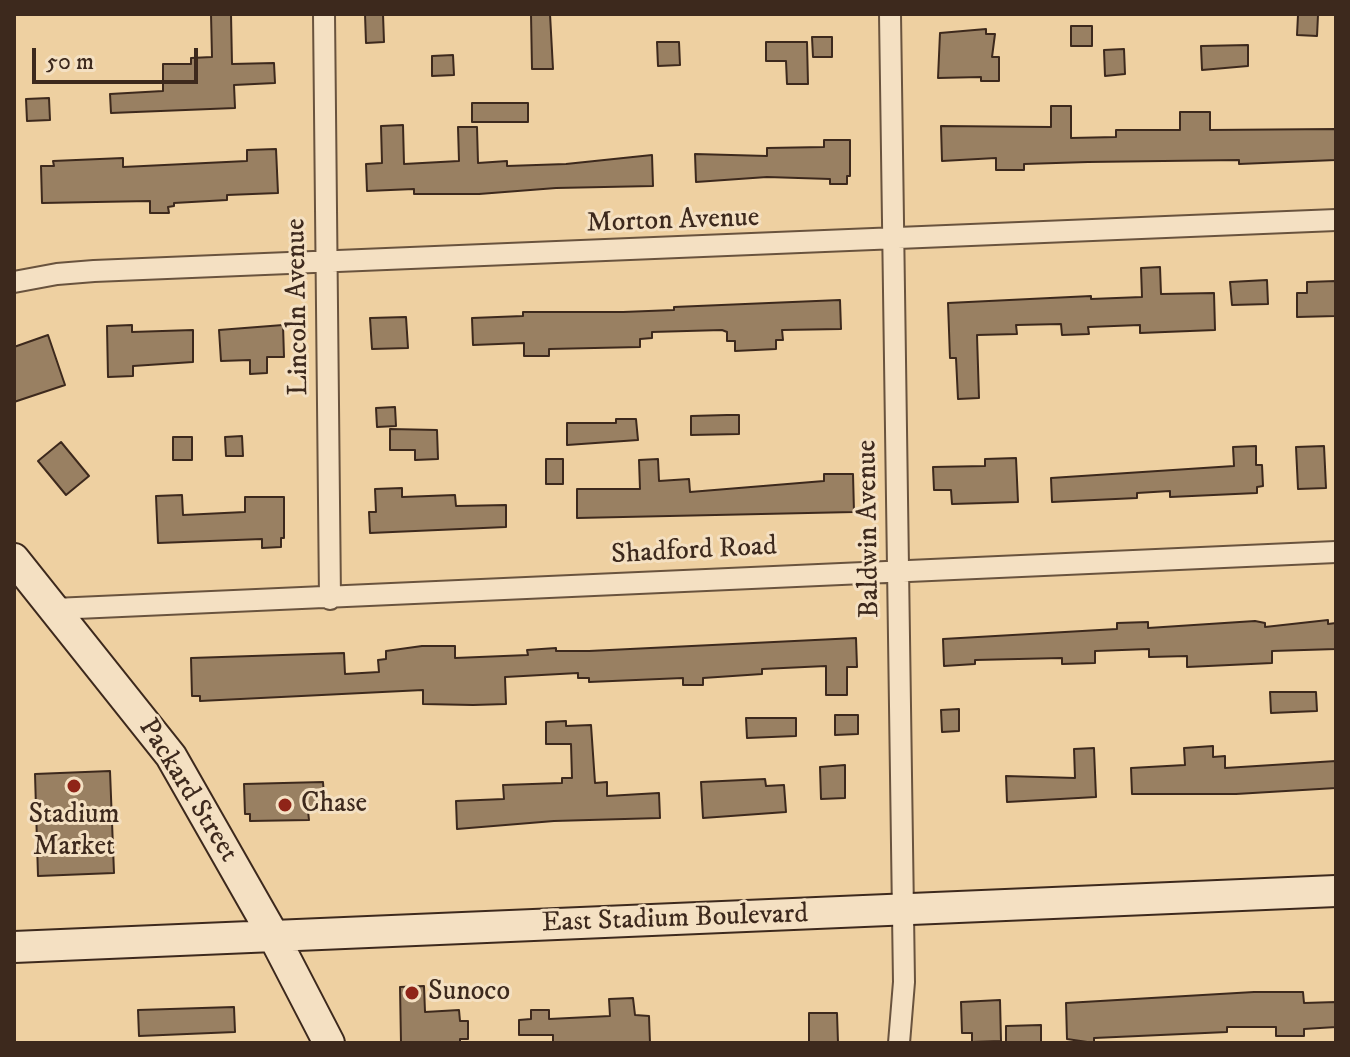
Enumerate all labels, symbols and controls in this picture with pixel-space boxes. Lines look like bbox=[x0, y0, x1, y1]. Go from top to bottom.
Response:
scale bar bbox=[36, 32, 202, 82]
text: 50 m bbox=[46, 47, 94, 77]
street label: Morton Avenue bbox=[586, 202, 760, 242]
street label: Lincoln Avenue bbox=[281, 218, 317, 396]
street label: Baldwin Avenue bbox=[852, 440, 888, 618]
street label: Shadford Road bbox=[610, 531, 778, 573]
street label: Packard Street bbox=[130, 713, 244, 869]
marker: Stadium Market bbox=[65, 777, 83, 795]
place label: Chase bbox=[301, 788, 367, 822]
marker: Chase bbox=[276, 796, 294, 814]
place label: Stadium Market bbox=[28, 799, 120, 865]
street label: East Stadium Boulevard bbox=[541, 899, 809, 941]
place label: Sunoco bbox=[428, 976, 510, 1010]
marker: Sunoco bbox=[403, 984, 421, 1002]

